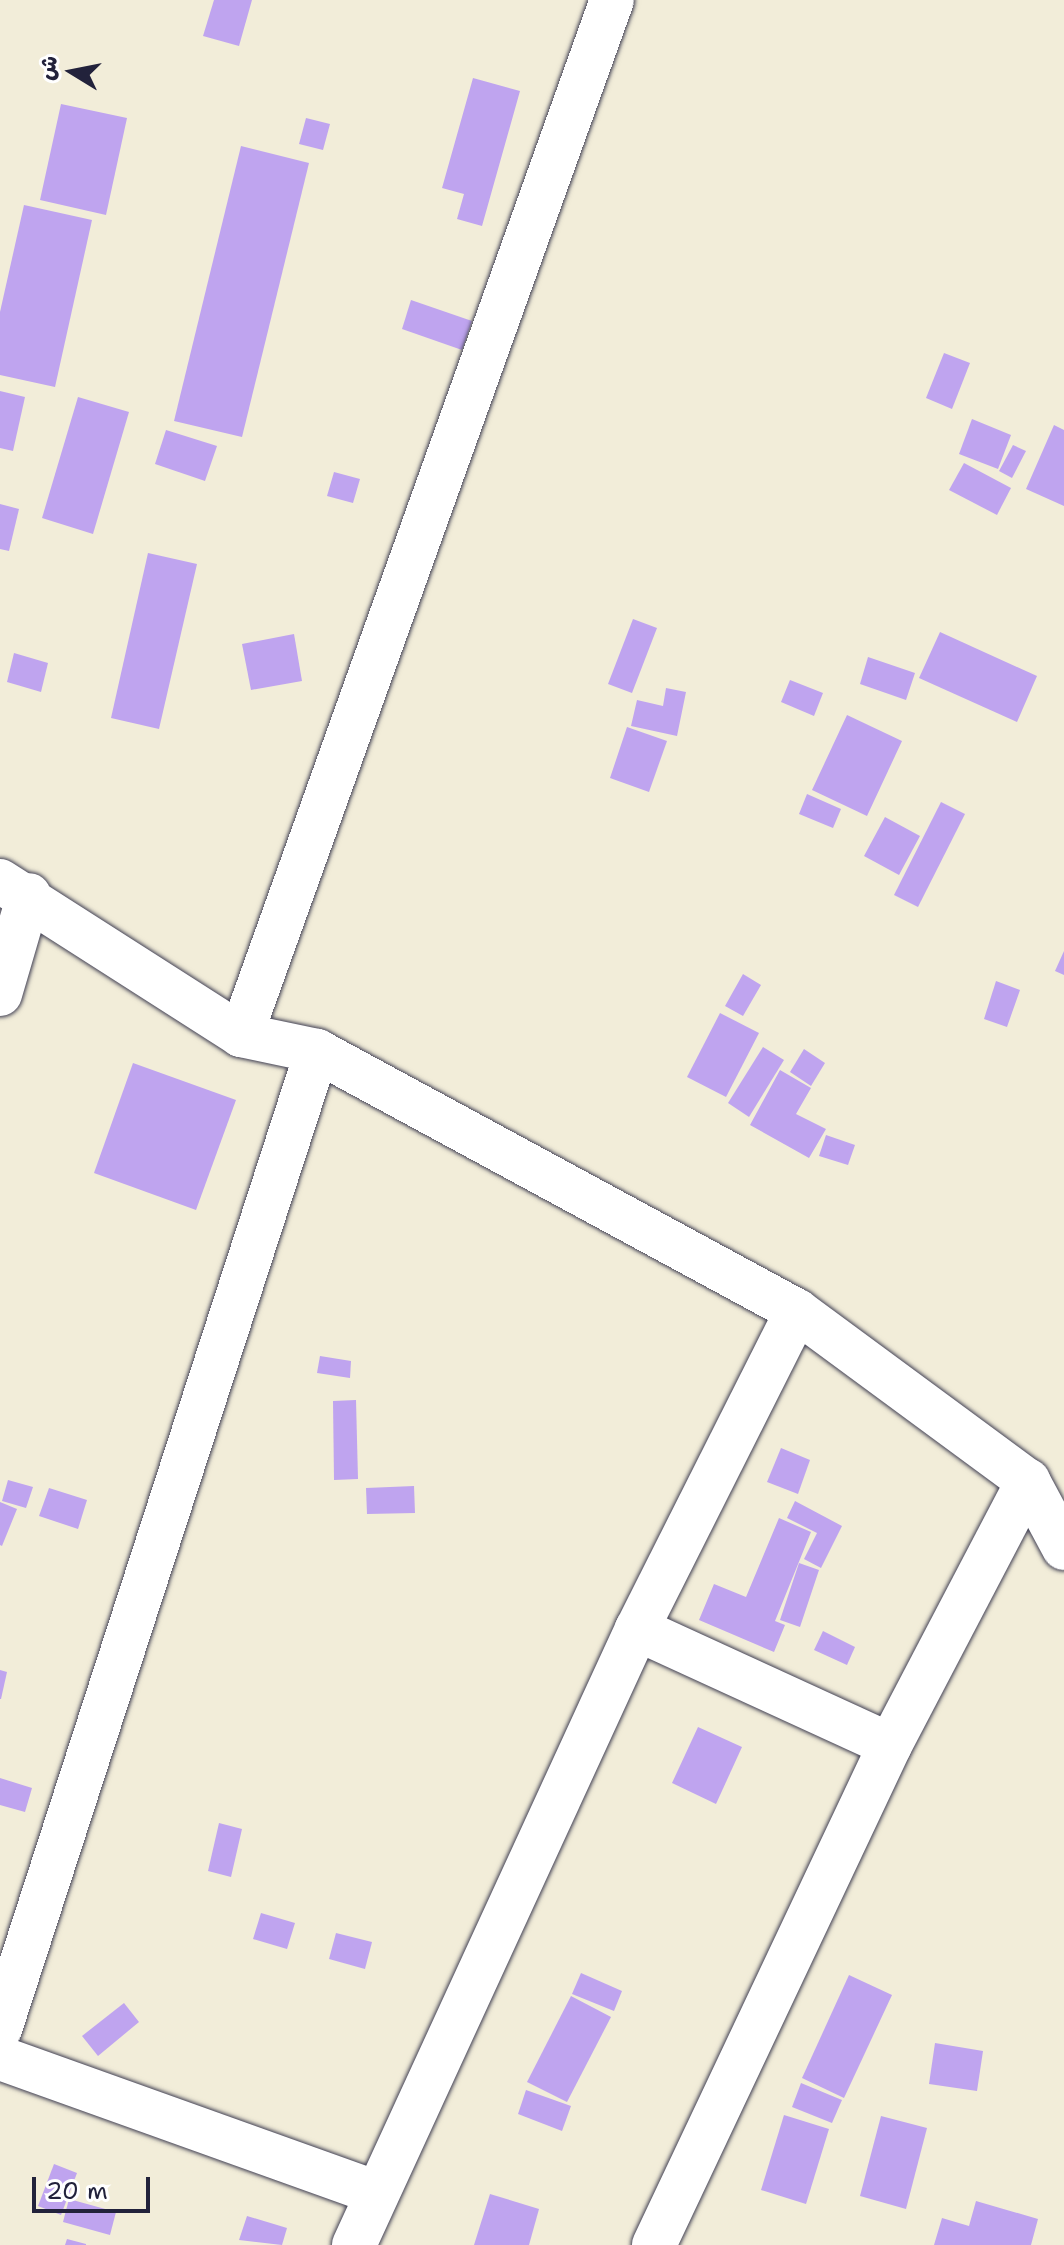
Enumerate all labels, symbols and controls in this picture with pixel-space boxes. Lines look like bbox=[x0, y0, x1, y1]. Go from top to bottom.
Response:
north arrow bbox=[32, 32, 112, 112]
text: ش bbox=[31, 53, 64, 82]
scale bar bbox=[36, 2161, 154, 2211]
text: 20 m bbox=[46, 2175, 108, 2207]

